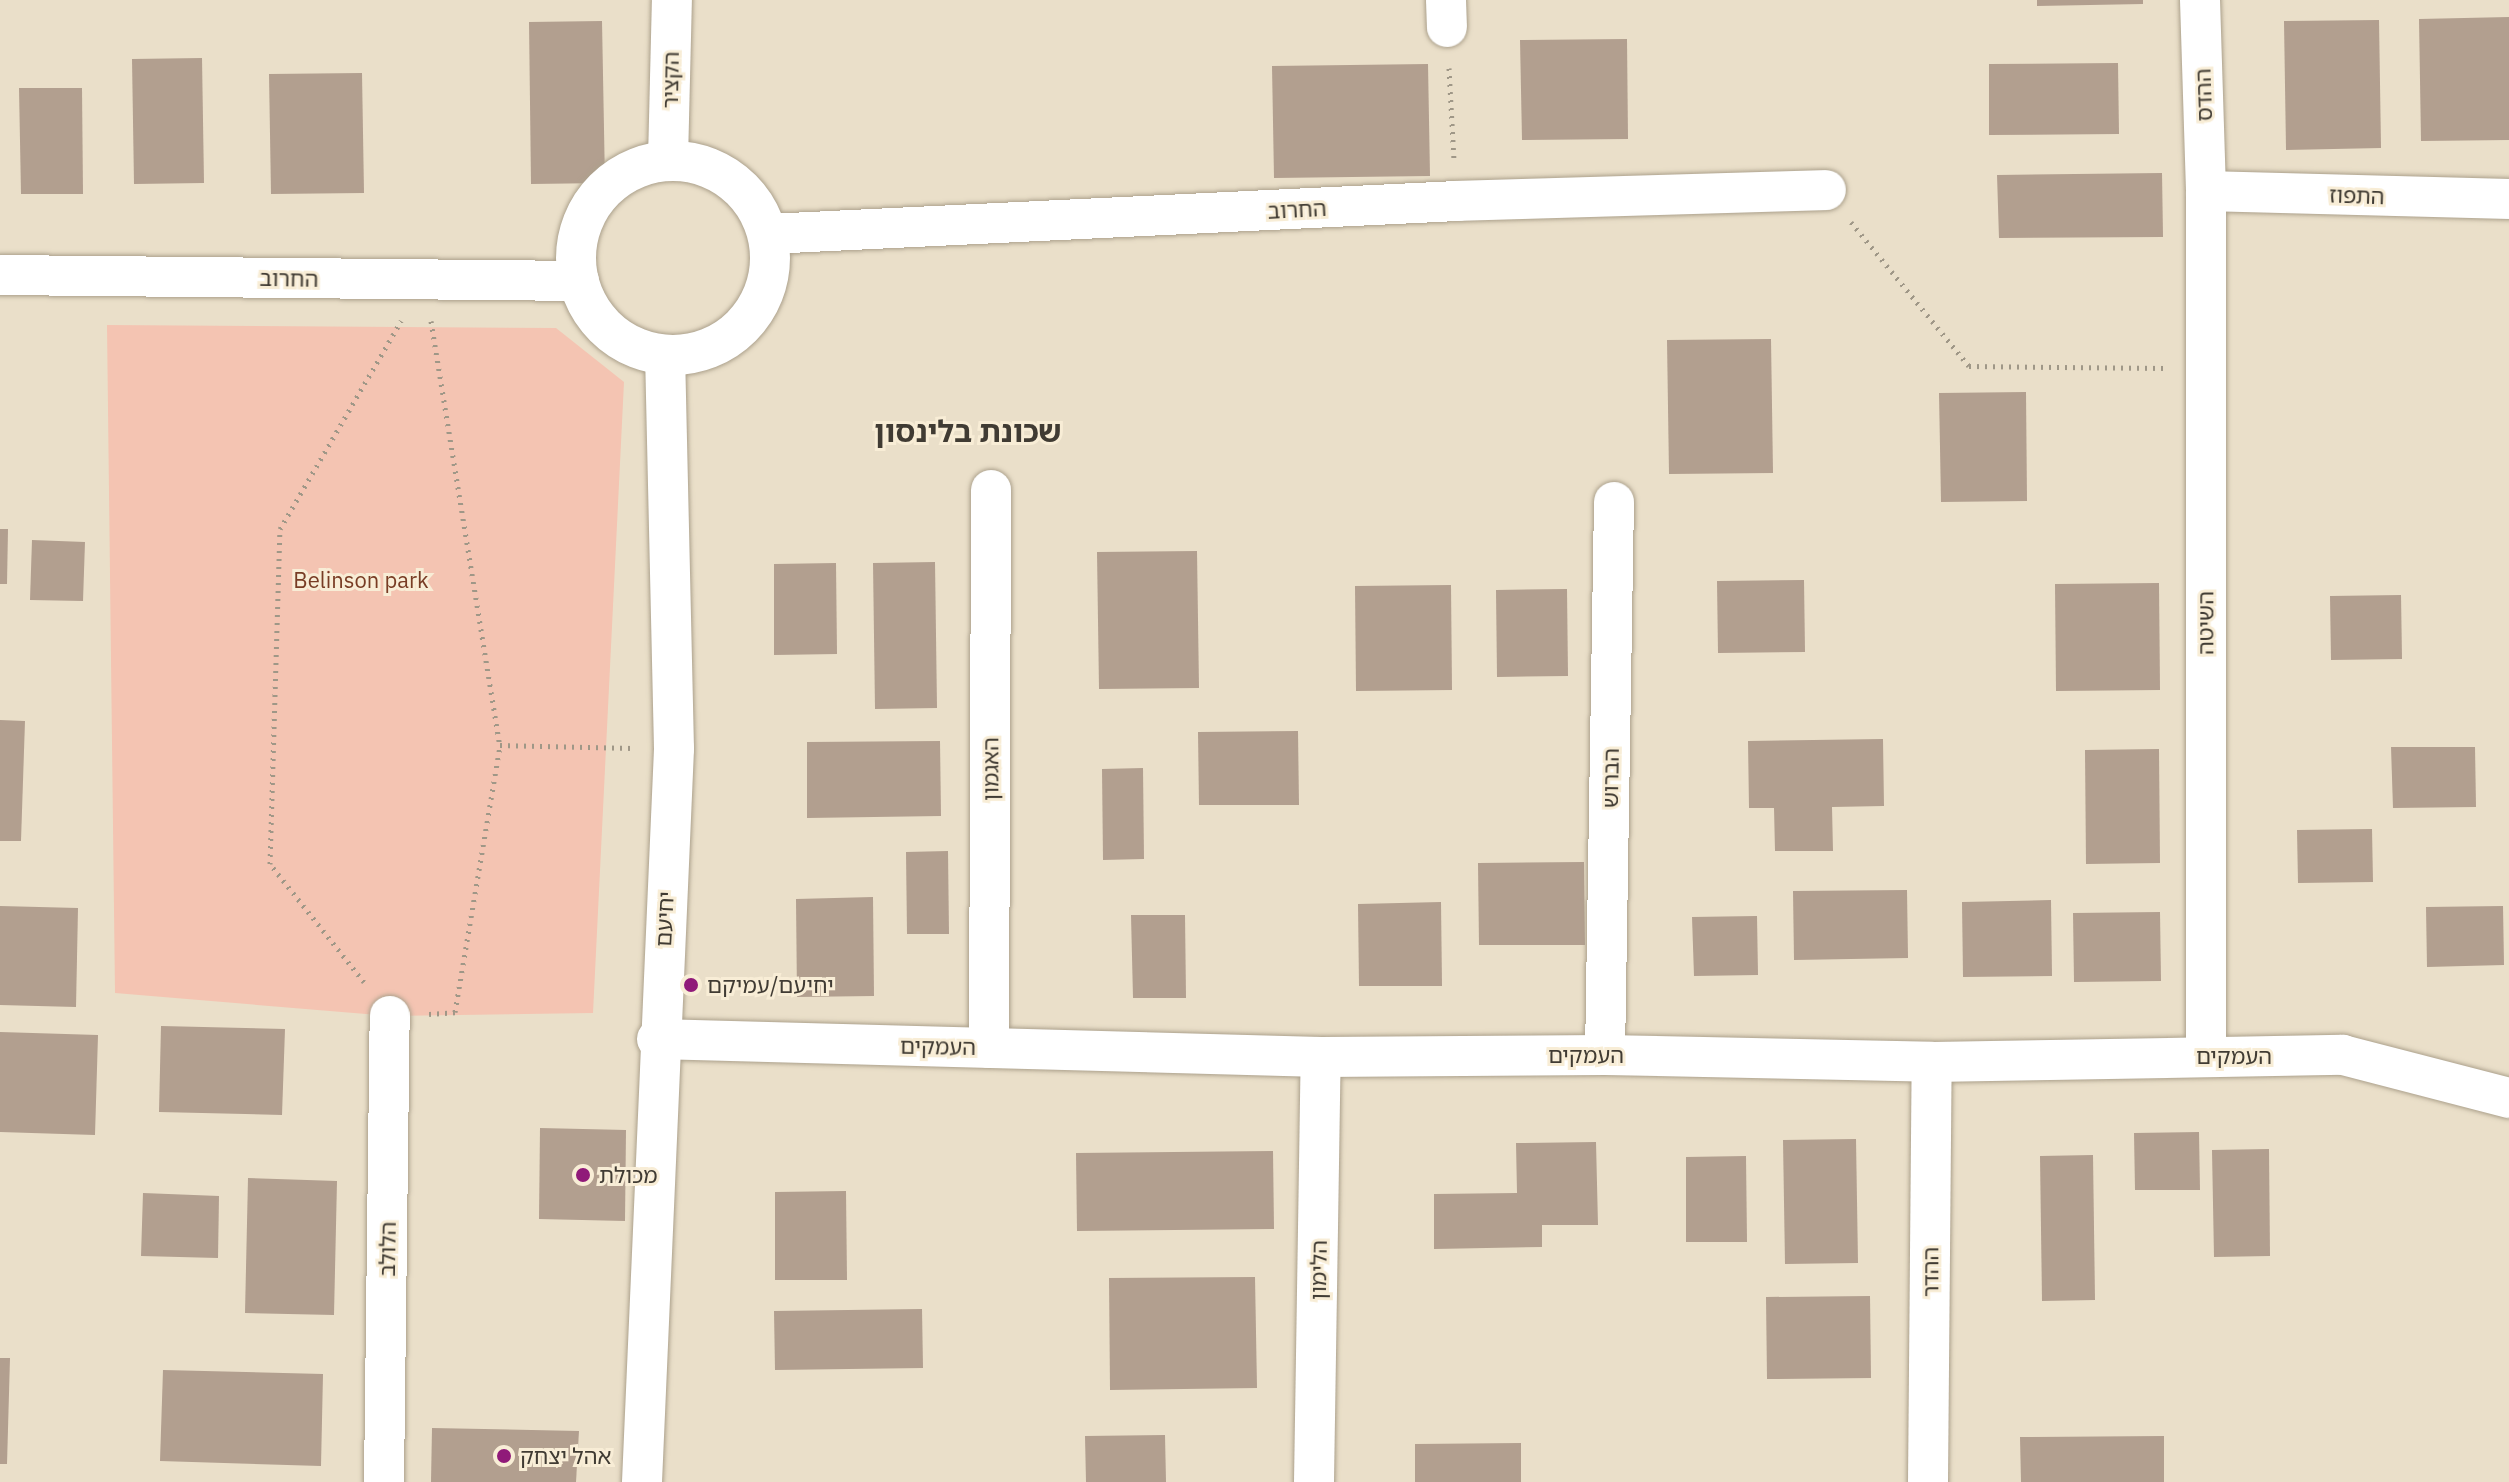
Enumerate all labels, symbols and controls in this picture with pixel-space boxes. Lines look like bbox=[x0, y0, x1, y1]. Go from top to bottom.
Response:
street label: הקציר bbox=[656, 51, 684, 109]
street label: ההדס bbox=[2189, 68, 2217, 122]
street label: התפוז bbox=[2329, 181, 2385, 209]
street label: החרוב bbox=[1267, 194, 1327, 224]
street label: החרוב bbox=[259, 264, 319, 292]
district label: שכונת בלינסון bbox=[874, 413, 1062, 449]
park label: Belinson park bbox=[293, 567, 429, 593]
street label: השיטה bbox=[2192, 591, 2218, 655]
street label: האגמון bbox=[977, 737, 1003, 801]
street label: הברוש bbox=[1596, 748, 1624, 808]
street label: יחיעם bbox=[649, 891, 679, 947]
place label: יחיעם/עמיקם bbox=[707, 972, 834, 998]
marker: יחיעם/עמיקם bbox=[682, 976, 700, 994]
street label: העמקים bbox=[900, 1032, 976, 1060]
street label: העמקים bbox=[1548, 1042, 1624, 1068]
street label: העמקים bbox=[2196, 1043, 2272, 1069]
place label: מכולת bbox=[599, 1162, 657, 1188]
marker: מכולת bbox=[574, 1166, 592, 1184]
street label: הלולב bbox=[373, 1221, 401, 1277]
street label: הלימון bbox=[1304, 1240, 1332, 1300]
street label: ההדר bbox=[1917, 1247, 1943, 1297]
place label: אהל יצחק bbox=[520, 1443, 611, 1469]
marker: אהל יצחק bbox=[495, 1447, 513, 1465]

